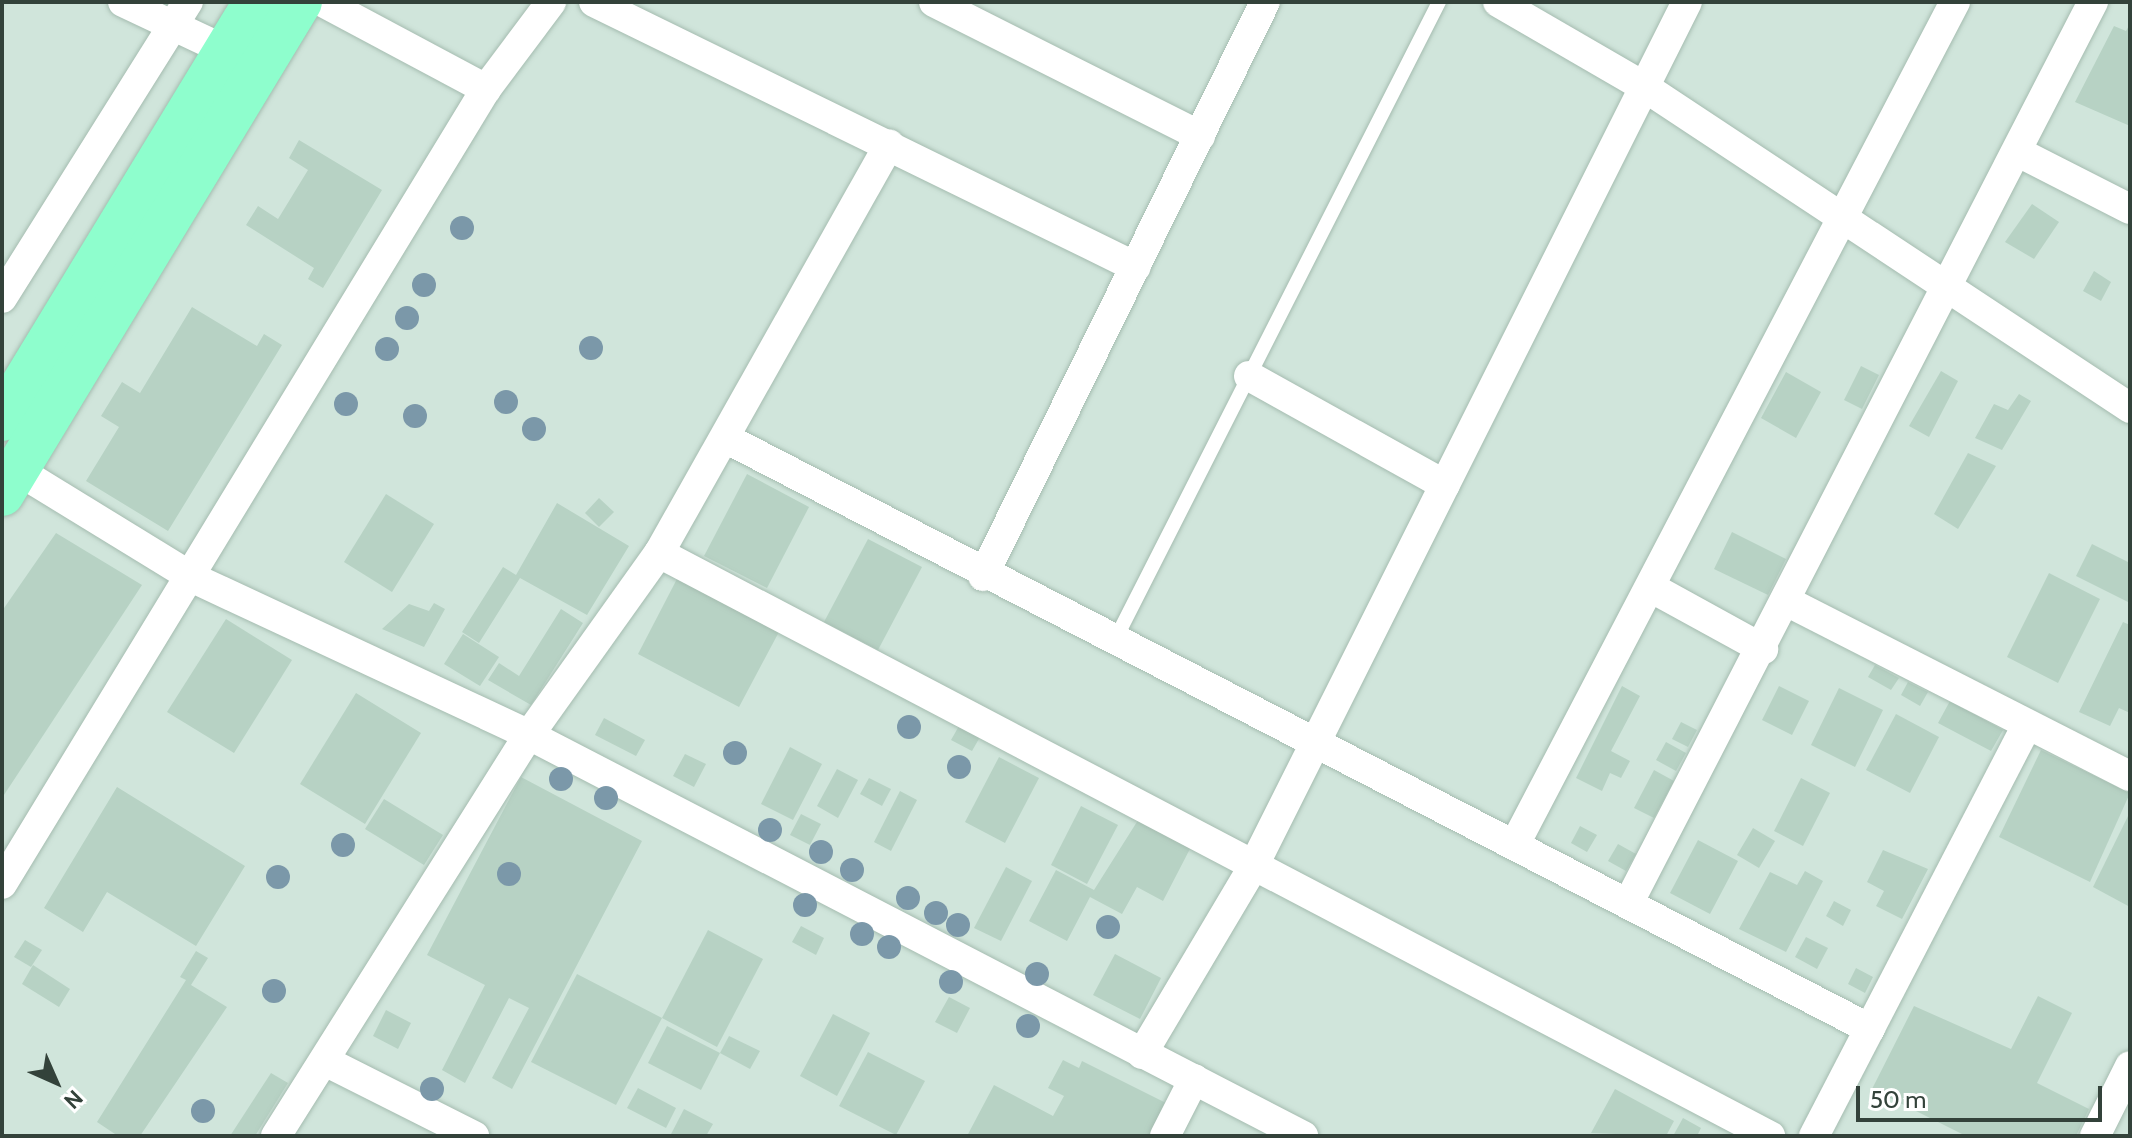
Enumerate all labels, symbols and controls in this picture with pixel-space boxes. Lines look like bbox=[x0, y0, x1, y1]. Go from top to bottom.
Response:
north arrow bbox=[16, 1042, 96, 1122]
scale bar bbox=[1860, 1070, 2106, 1120]
text: N bbox=[58, 1084, 88, 1114]
text: 50 m bbox=[1870, 1085, 1926, 1114]

